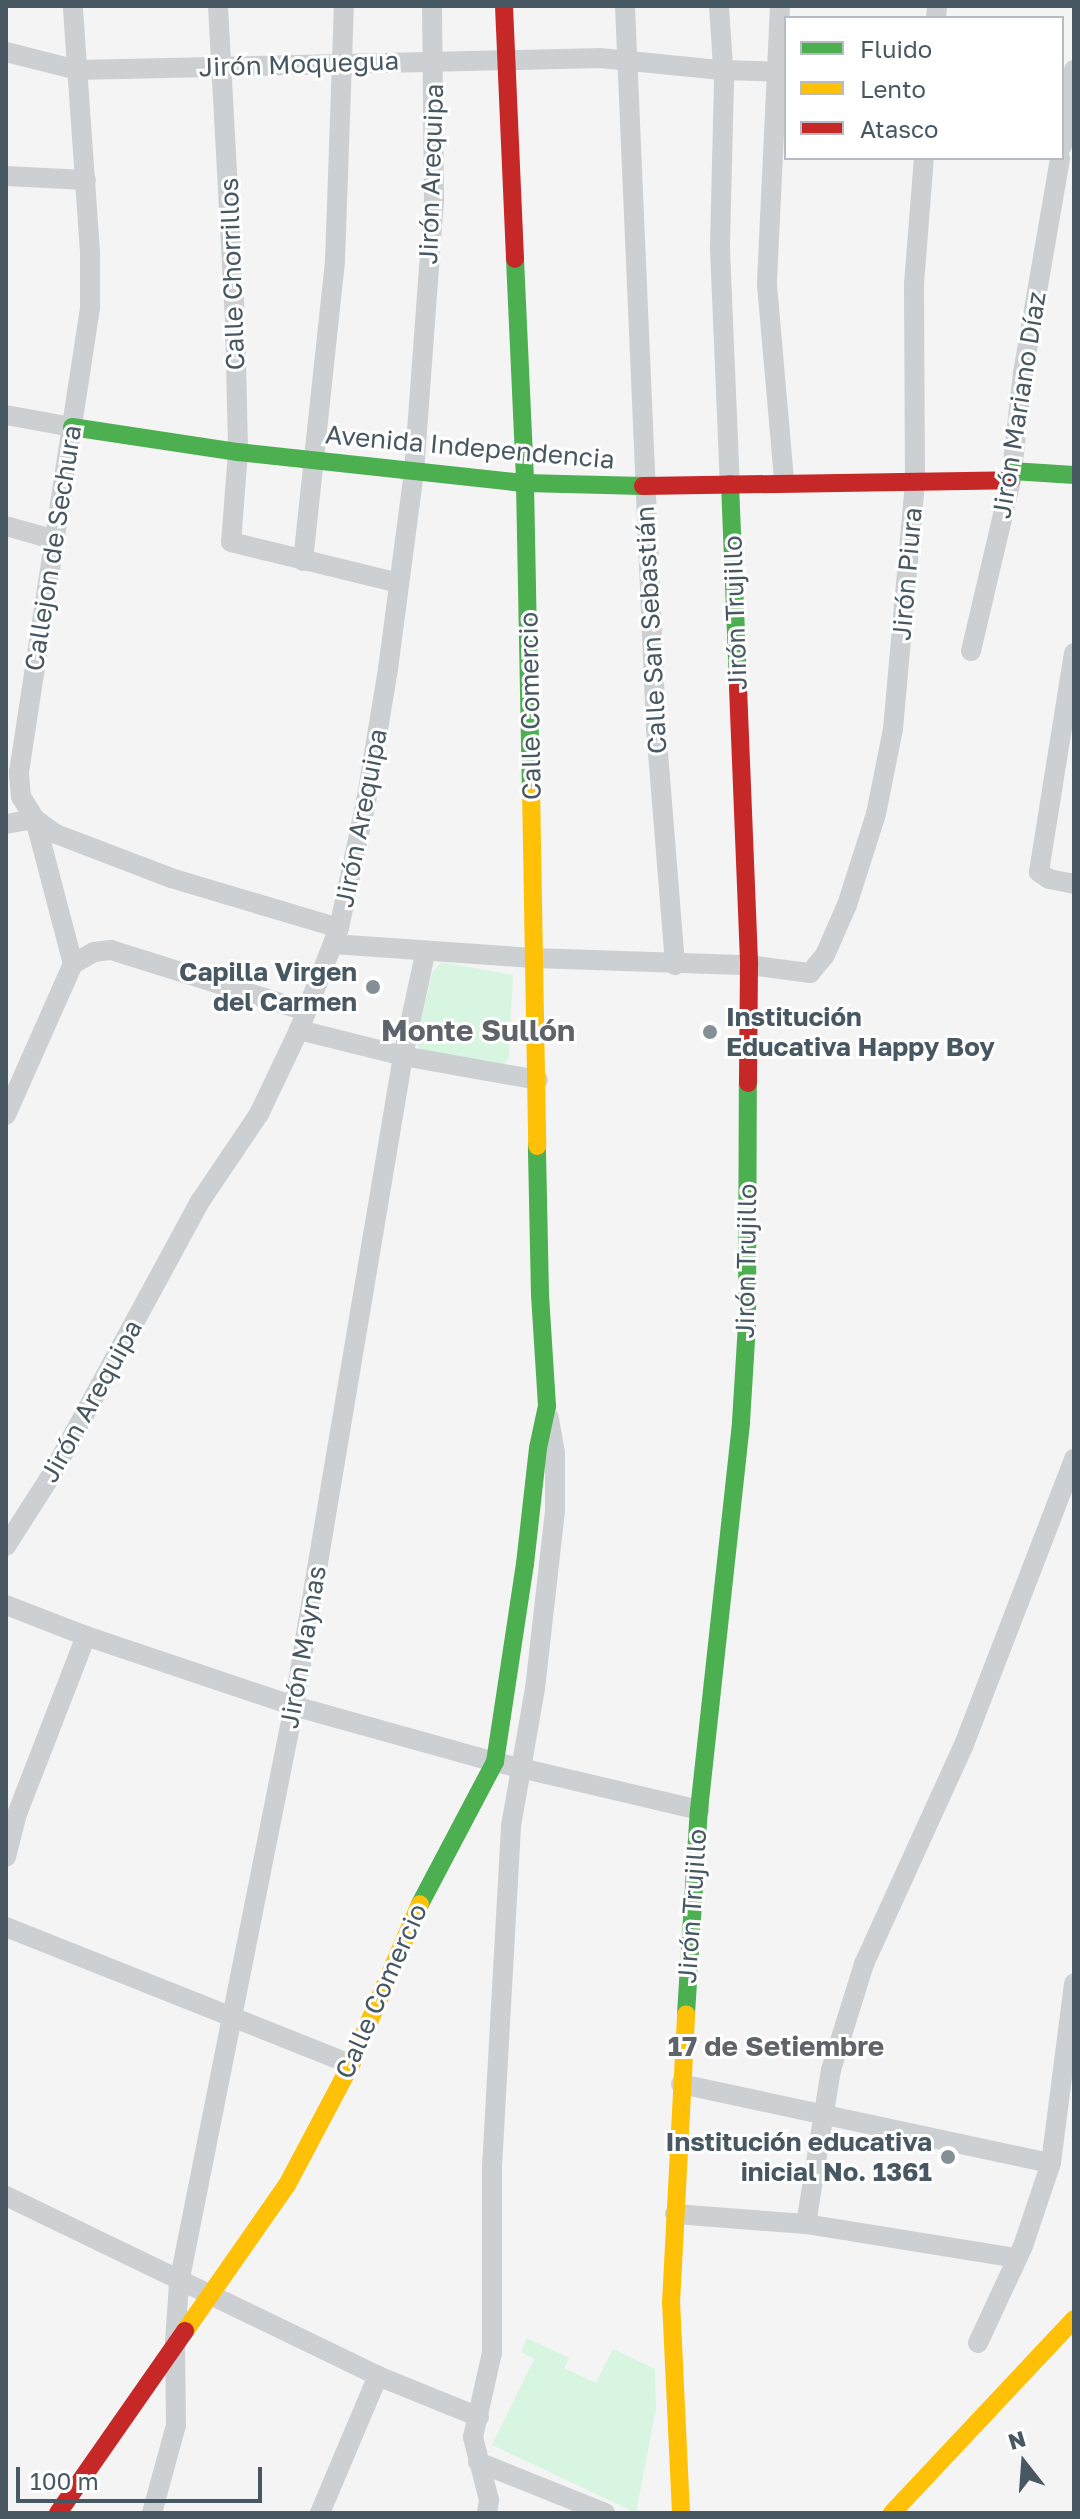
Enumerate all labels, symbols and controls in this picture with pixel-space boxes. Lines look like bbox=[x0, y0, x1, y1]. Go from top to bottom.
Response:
legend bbox=[784, 16, 1064, 160]
text: Fluido bbox=[860, 34, 932, 63]
street label: Jirón Moquegua bbox=[198, 45, 400, 83]
text: Lento bbox=[860, 74, 926, 103]
street label: Jirón Arequipa bbox=[412, 83, 450, 265]
text: Atasco bbox=[860, 114, 938, 143]
street label: Calle Chorrillos bbox=[213, 177, 251, 371]
street label: Jirón Mariano Díaz bbox=[986, 289, 1052, 521]
street label: Avenida Independencia bbox=[324, 419, 616, 475]
street label: Callejon de Sechura bbox=[18, 423, 88, 673]
street label: Calle San Sebastián bbox=[629, 505, 673, 755]
street label: Jirón Piura bbox=[886, 506, 928, 642]
street label: Jirón Trujillo bbox=[717, 535, 753, 691]
street label: Calle Comercio bbox=[513, 612, 547, 800]
street label: Jirón Arequipa bbox=[328, 726, 394, 910]
place label: Capilla Virgen del Carmen bbox=[179, 956, 357, 1018]
marker: Capilla Virgen del Carmen bbox=[364, 978, 382, 996]
place label: Institución Educativa Happy Boy bbox=[726, 1001, 995, 1062]
district label: Monte Sullón bbox=[381, 1012, 575, 1048]
marker: Institución Educativa Happy Boy bbox=[701, 1023, 719, 1041]
street label: Jirón Trujillo bbox=[729, 1183, 763, 1339]
street label: Jirón Arequipa bbox=[33, 1314, 149, 1488]
street label: Jirón Maynas bbox=[273, 1563, 333, 1731]
street label: Jirón Trujillo bbox=[671, 1828, 713, 1984]
street label: Calle Comercio bbox=[328, 1899, 434, 2083]
district label: 17 de Setiembre bbox=[668, 2029, 884, 2063]
place label: Institución educativa inicial No. 1361 bbox=[666, 2126, 932, 2188]
marker: Institución educativa inicial No. 1361 bbox=[939, 2148, 957, 2166]
north arrow bbox=[984, 2423, 1064, 2503]
text: N bbox=[1005, 2424, 1029, 2455]
scale bar bbox=[20, 2451, 266, 2501]
text: 100 m bbox=[30, 2466, 99, 2495]

